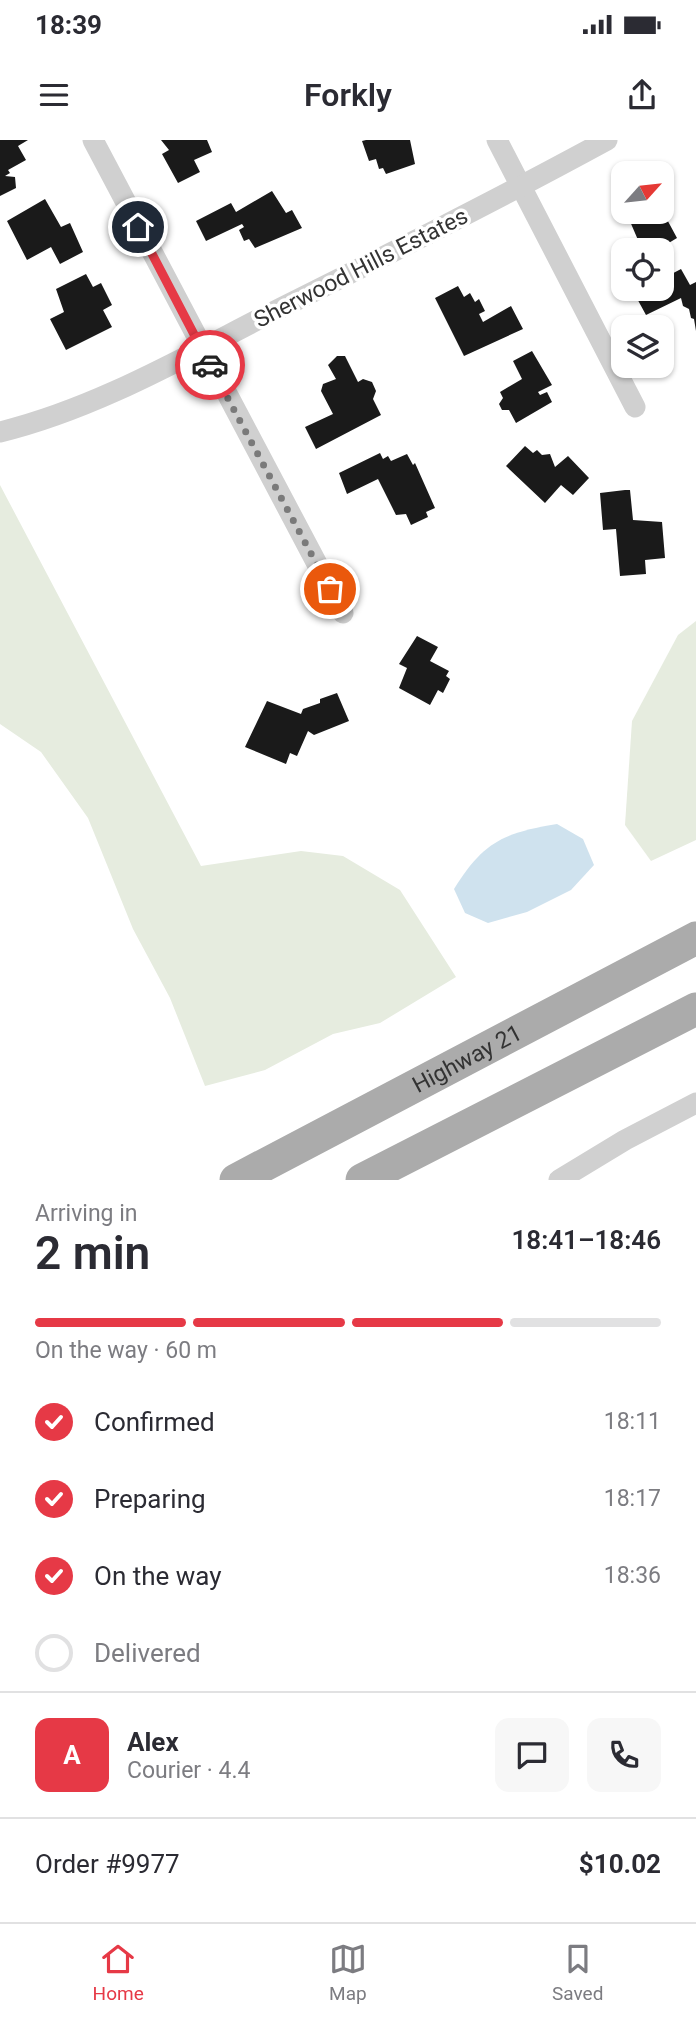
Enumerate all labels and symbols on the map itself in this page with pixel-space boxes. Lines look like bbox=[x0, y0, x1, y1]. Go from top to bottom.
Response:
north arrow bbox=[611, 161, 674, 224]
pin bbox=[108, 197, 168, 257]
street label: Sherwood Hills Estates bbox=[250, 202, 472, 334]
courier bbox=[175, 330, 245, 400]
pin bbox=[300, 559, 360, 619]
street label: Highway 21 bbox=[408, 1019, 526, 1098]

